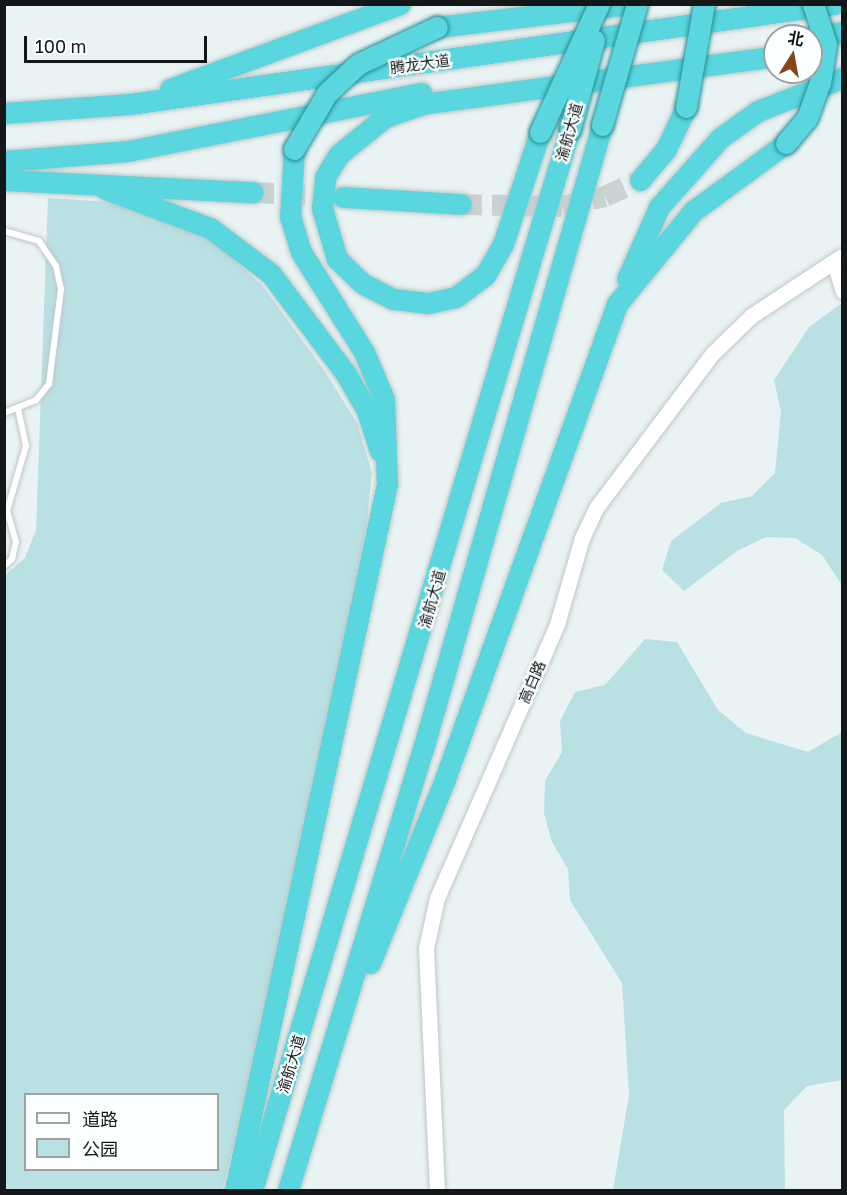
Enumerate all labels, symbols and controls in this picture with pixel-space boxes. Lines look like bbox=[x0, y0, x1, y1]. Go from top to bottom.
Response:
scale bar bbox=[27, 24, 210, 62]
north arrow bbox=[763, 24, 823, 84]
text: 北 bbox=[786, 27, 806, 50]
text: 100 m bbox=[35, 35, 86, 57]
street label: 腾龙大道 bbox=[389, 51, 451, 77]
street label: 渝航大道 bbox=[552, 101, 586, 163]
street label: 渝航大道 bbox=[415, 568, 449, 630]
street label: 高白路 bbox=[515, 658, 549, 706]
street label: 渝航大道 bbox=[274, 1033, 308, 1095]
legend bbox=[24, 1093, 219, 1171]
text: 道路 bbox=[82, 1108, 118, 1130]
text: 公园 bbox=[82, 1138, 118, 1160]

